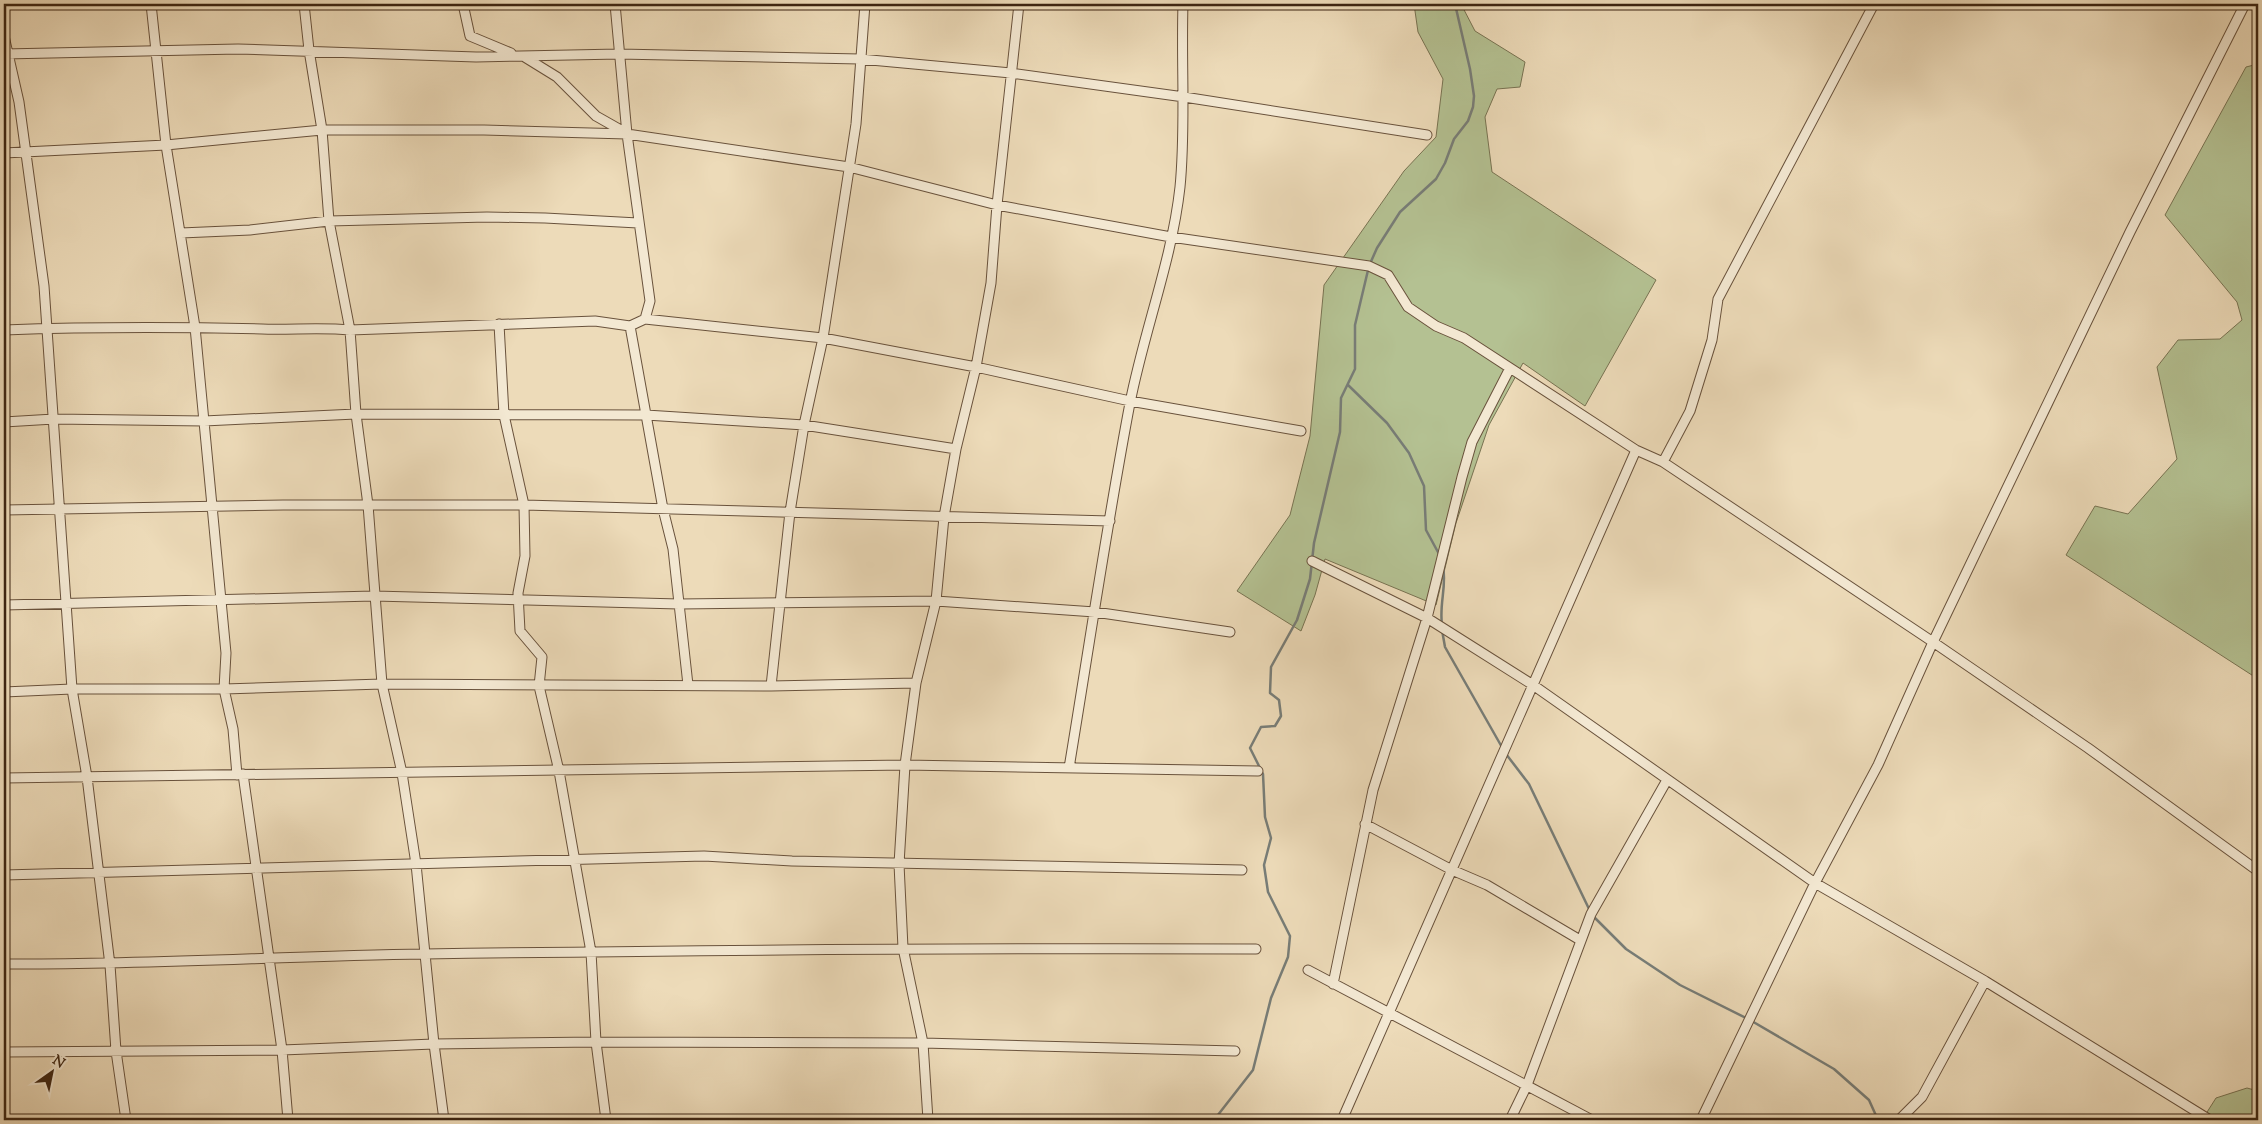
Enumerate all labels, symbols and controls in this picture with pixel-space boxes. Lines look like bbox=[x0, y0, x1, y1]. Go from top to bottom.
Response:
north arrow bbox=[28, 1046, 78, 1096]
text: N bbox=[48, 1051, 68, 1074]

